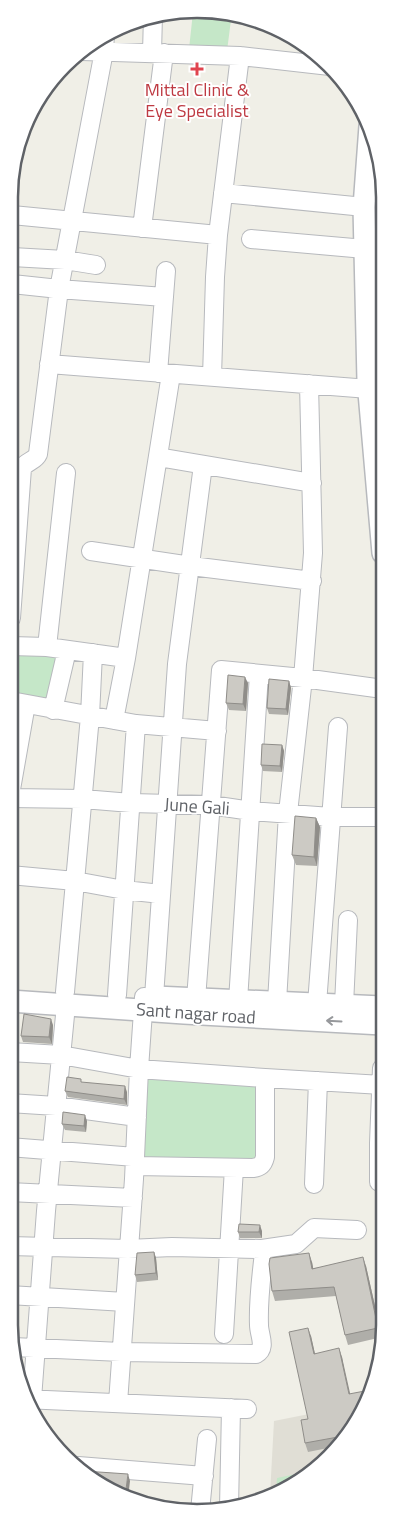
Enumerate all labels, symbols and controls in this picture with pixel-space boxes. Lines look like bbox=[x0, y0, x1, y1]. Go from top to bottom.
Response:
marker: Mittal Clinic & Eye Specialist bbox=[190, 62, 204, 76]
place label: Mittal Clinic & Eye Specialist bbox=[145, 76, 250, 124]
street label: June Gali bbox=[163, 790, 231, 822]
street label: Sant nagar road bbox=[135, 995, 257, 1031]
one-way arrow bbox=[326, 1017, 342, 1026]

